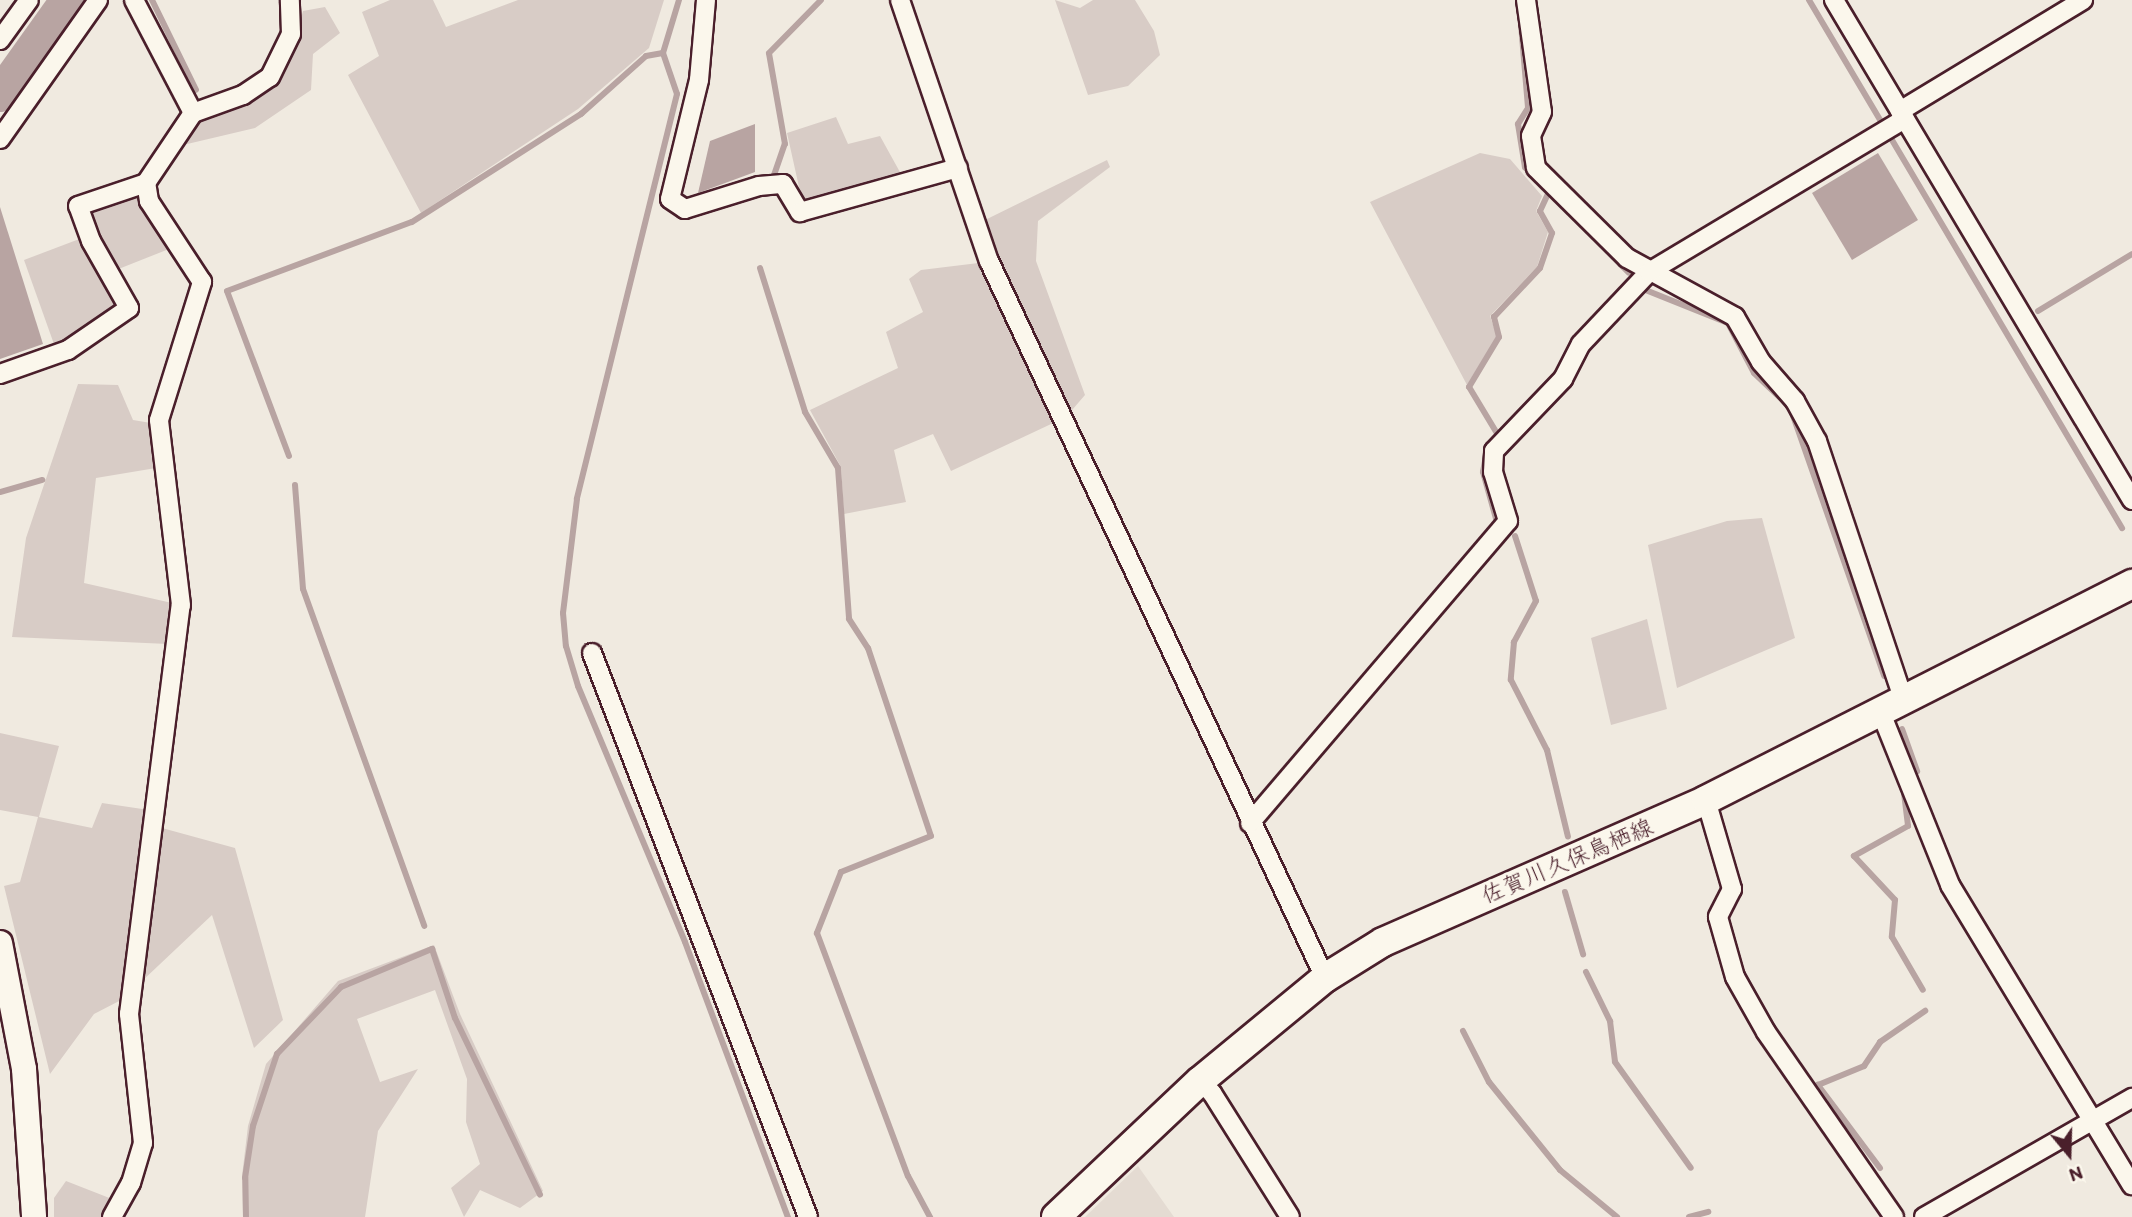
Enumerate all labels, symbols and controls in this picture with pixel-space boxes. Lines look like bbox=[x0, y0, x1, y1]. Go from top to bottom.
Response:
street label: 佐賀川久保鳥栖線 bbox=[1477, 812, 1657, 910]
north arrow bbox=[2034, 1119, 2104, 1189]
text: N bbox=[2066, 1161, 2086, 1187]

